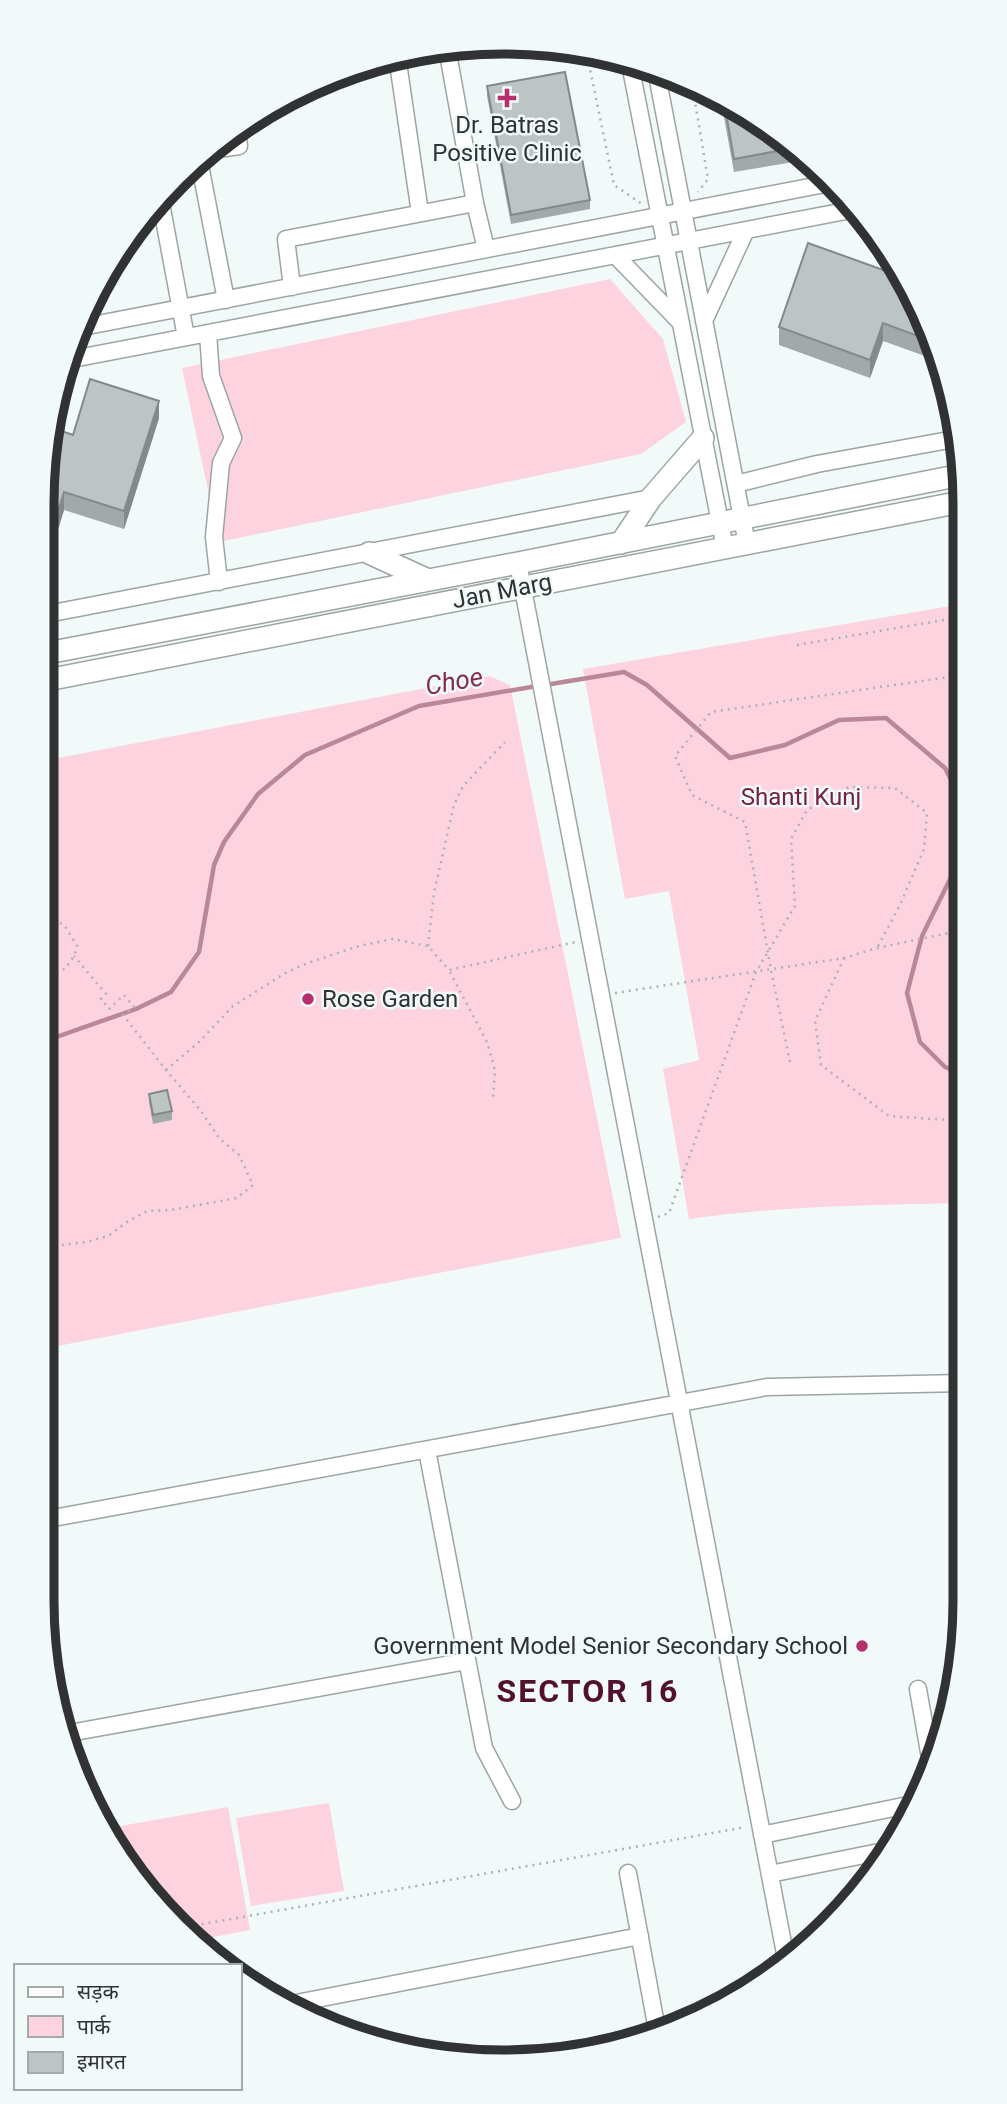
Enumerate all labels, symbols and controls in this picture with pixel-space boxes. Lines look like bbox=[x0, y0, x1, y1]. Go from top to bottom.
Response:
marker: Dr. Batras Positive Clinic bbox=[497, 88, 517, 108]
place label: Dr. Batras Positive Clinic bbox=[432, 111, 582, 167]
street label: Jan Marg bbox=[450, 568, 554, 614]
water label: Choe bbox=[423, 661, 485, 701]
park label: Shanti Kunj bbox=[741, 783, 861, 811]
place label: Rose Garden bbox=[322, 985, 458, 1013]
marker: Rose Garden bbox=[300, 991, 316, 1007]
place label: Government Model Senior Secondary School bbox=[373, 1632, 848, 1660]
marker: Government Model Senior Secondary School bbox=[854, 1638, 870, 1654]
district label: SECTOR 16 bbox=[497, 1672, 679, 1710]
legend bbox=[14, 1964, 242, 2090]
text: सड़क bbox=[77, 1980, 119, 2004]
text: पार्क bbox=[77, 2015, 111, 2039]
text: इमारत bbox=[77, 2050, 127, 2074]

